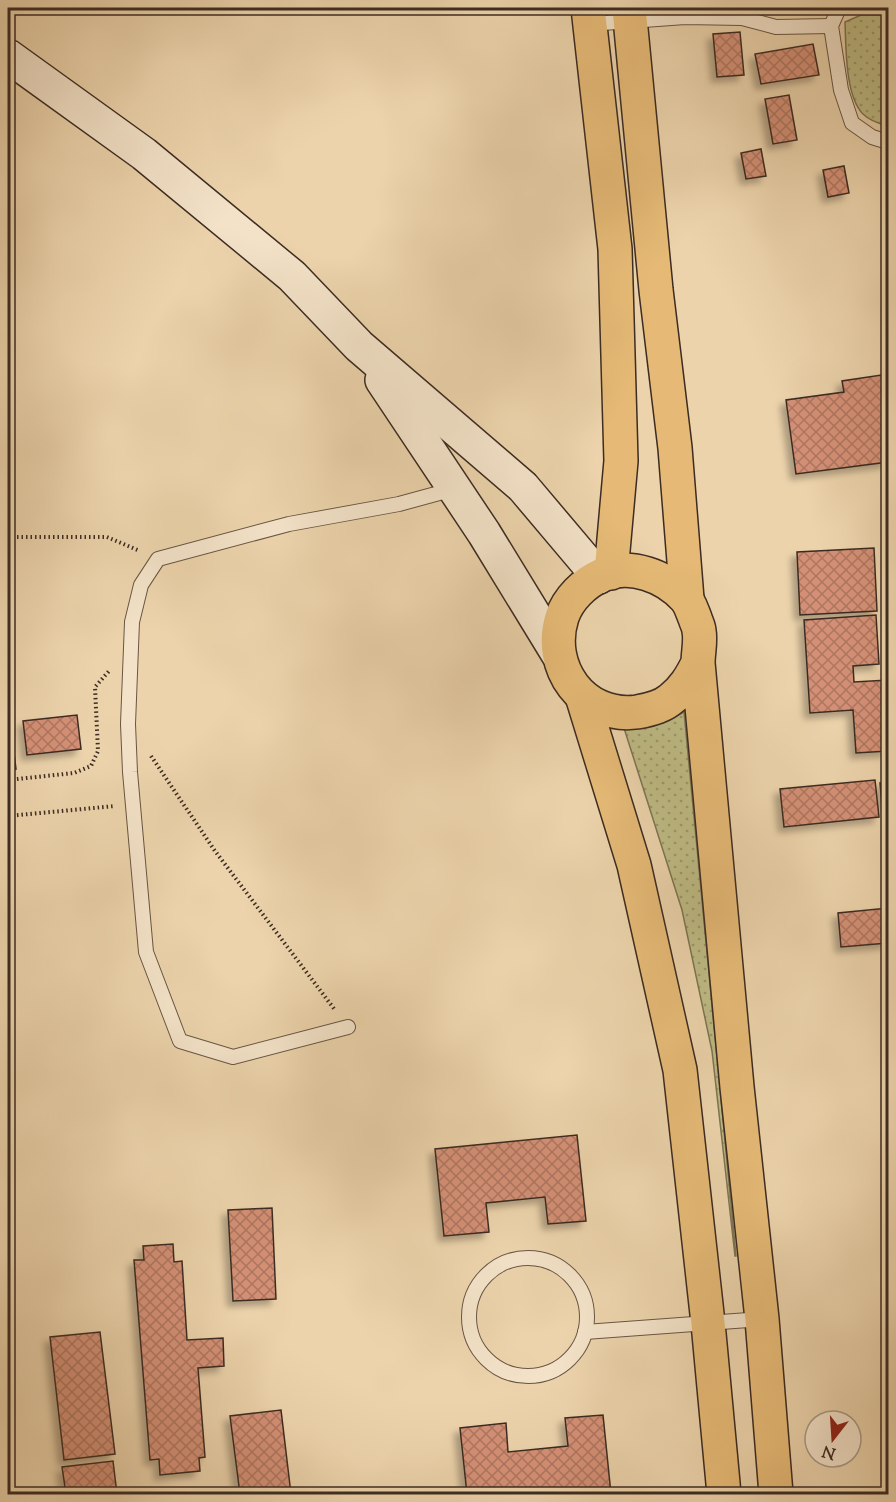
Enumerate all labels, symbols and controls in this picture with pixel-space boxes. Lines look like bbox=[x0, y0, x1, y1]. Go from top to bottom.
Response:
north arrow bbox=[803, 1409, 863, 1469]
text: N bbox=[820, 1438, 839, 1464]

